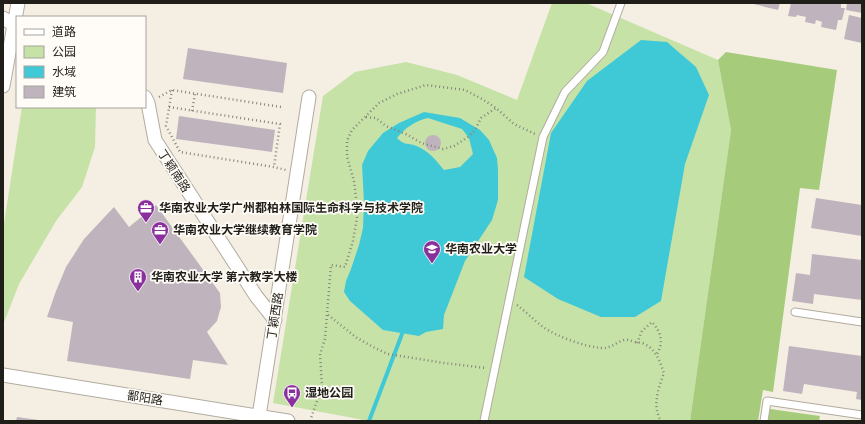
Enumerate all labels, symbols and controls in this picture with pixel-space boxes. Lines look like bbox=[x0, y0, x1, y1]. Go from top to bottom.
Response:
legend bbox=[16, 16, 146, 108]
text: 道路 bbox=[52, 25, 76, 39]
text: 公园 bbox=[52, 45, 76, 59]
text: 水域 bbox=[52, 65, 76, 79]
text: 建筑 bbox=[52, 85, 76, 99]
street label: 丁颖南路 bbox=[155, 147, 193, 195]
office icon: 华南农业大学广州都柏林国际生命科学与技术学院 bbox=[136, 198, 156, 223]
place label: 华南农业大学广州都柏林国际生命科学与技术学院 bbox=[159, 201, 423, 215]
office icon: 华南农业大学继续教育学院 bbox=[150, 220, 170, 245]
place label: 华南农业大学继续教育学院 bbox=[173, 223, 317, 237]
school or university icon: 华南农业大学 bbox=[422, 239, 442, 264]
place label: 华南农业大学 bbox=[445, 242, 517, 256]
building icon: 华南农业大学 第六教学大楼 bbox=[128, 267, 148, 292]
place label: 华南农业大学 第六教学大楼 bbox=[151, 270, 298, 284]
street label: 丁颖西路 bbox=[264, 291, 286, 341]
bus stop icon: 湿地公园 bbox=[282, 383, 302, 408]
place label: 湿地公园 bbox=[305, 386, 353, 400]
street label: 鄱阳路 bbox=[126, 388, 164, 408]

